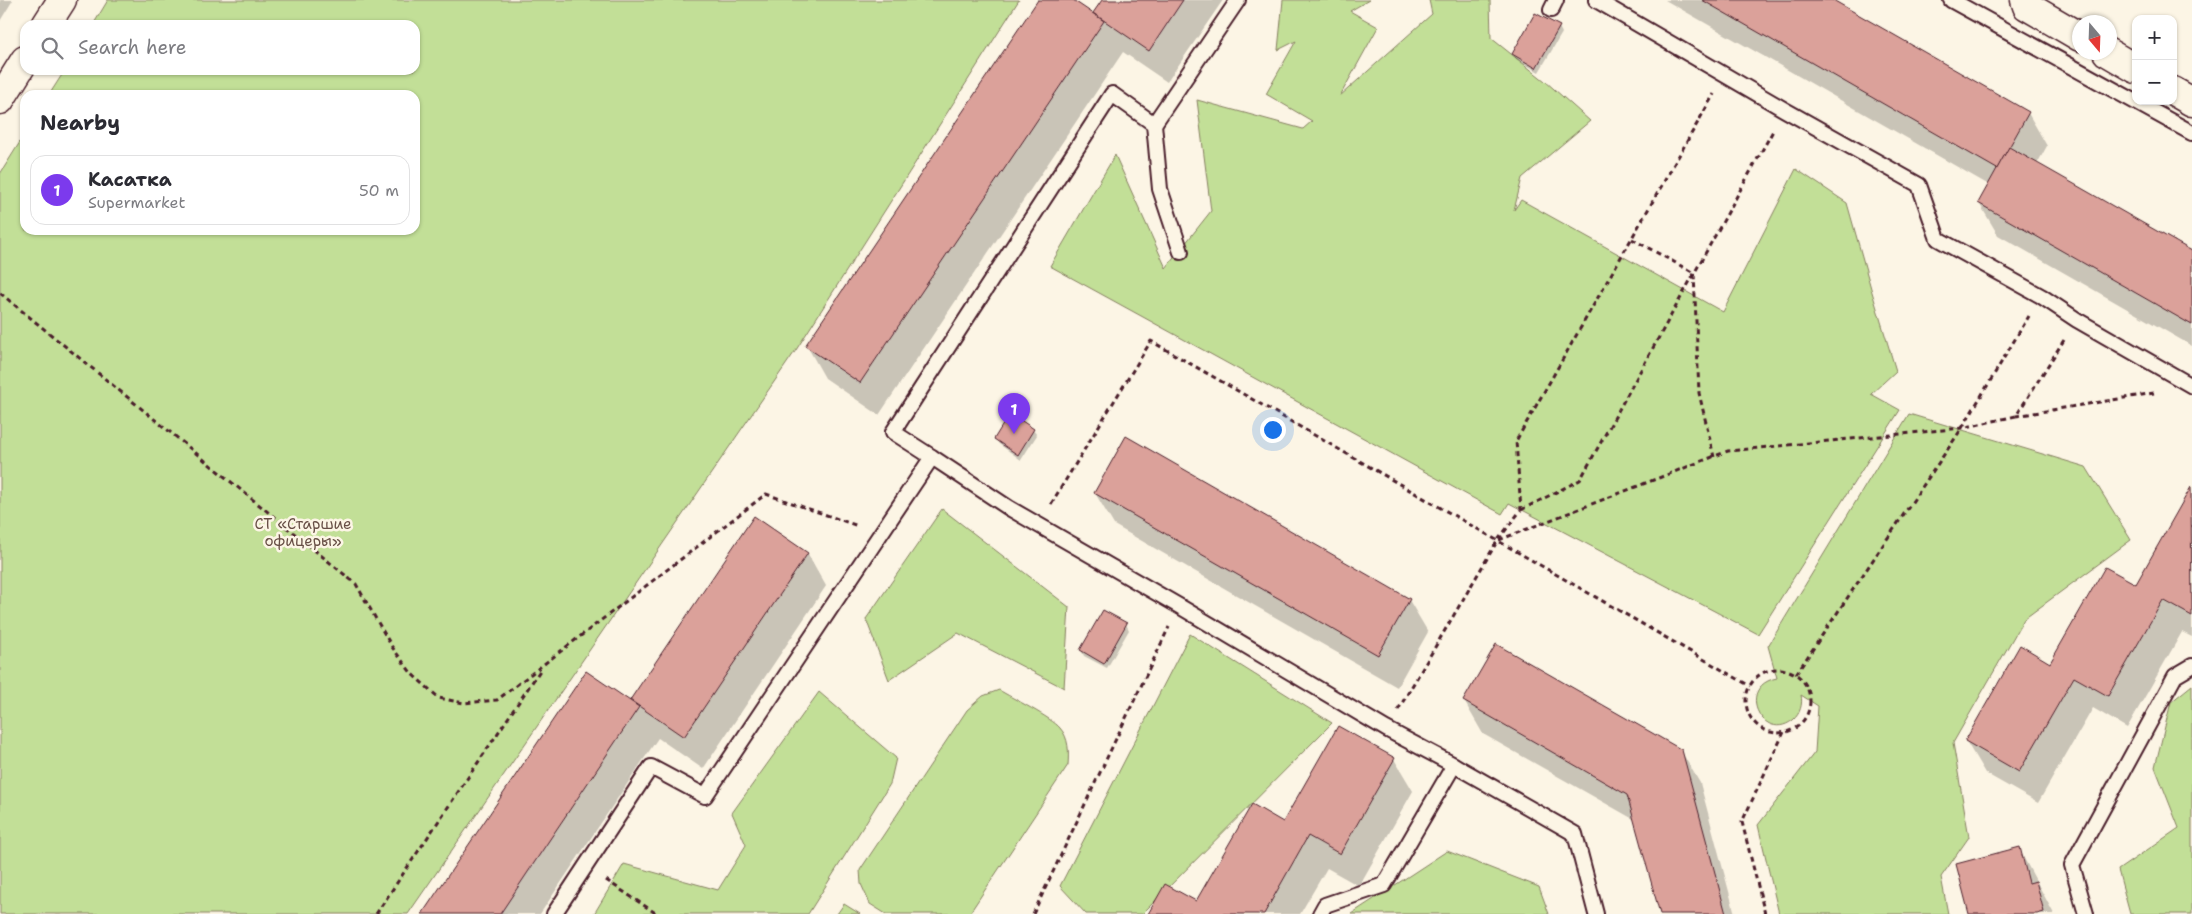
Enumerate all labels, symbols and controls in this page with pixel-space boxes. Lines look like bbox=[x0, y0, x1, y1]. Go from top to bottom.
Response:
north arrow bbox=[2072, 15, 2117, 60]
map controls bbox=[2132, 15, 2177, 105]
button: + bbox=[2132, 15, 2177, 60]
search box bbox=[20, 20, 420, 75]
icon: search bbox=[38, 34, 66, 62]
text: Search here bbox=[78, 35, 187, 60]
button: − bbox=[2132, 60, 2177, 105]
text: Nearby bbox=[40, 109, 120, 137]
text: Касатка bbox=[88, 167, 172, 192]
text: 1 bbox=[53, 180, 61, 201]
text: 50 m bbox=[359, 180, 399, 201]
text: Supermarket bbox=[88, 192, 185, 213]
pin: 1 bbox=[998, 393, 1030, 434]
your location bbox=[1260, 417, 1286, 443]
park label: СТ «Старшие офицеры» bbox=[254, 514, 352, 551]

